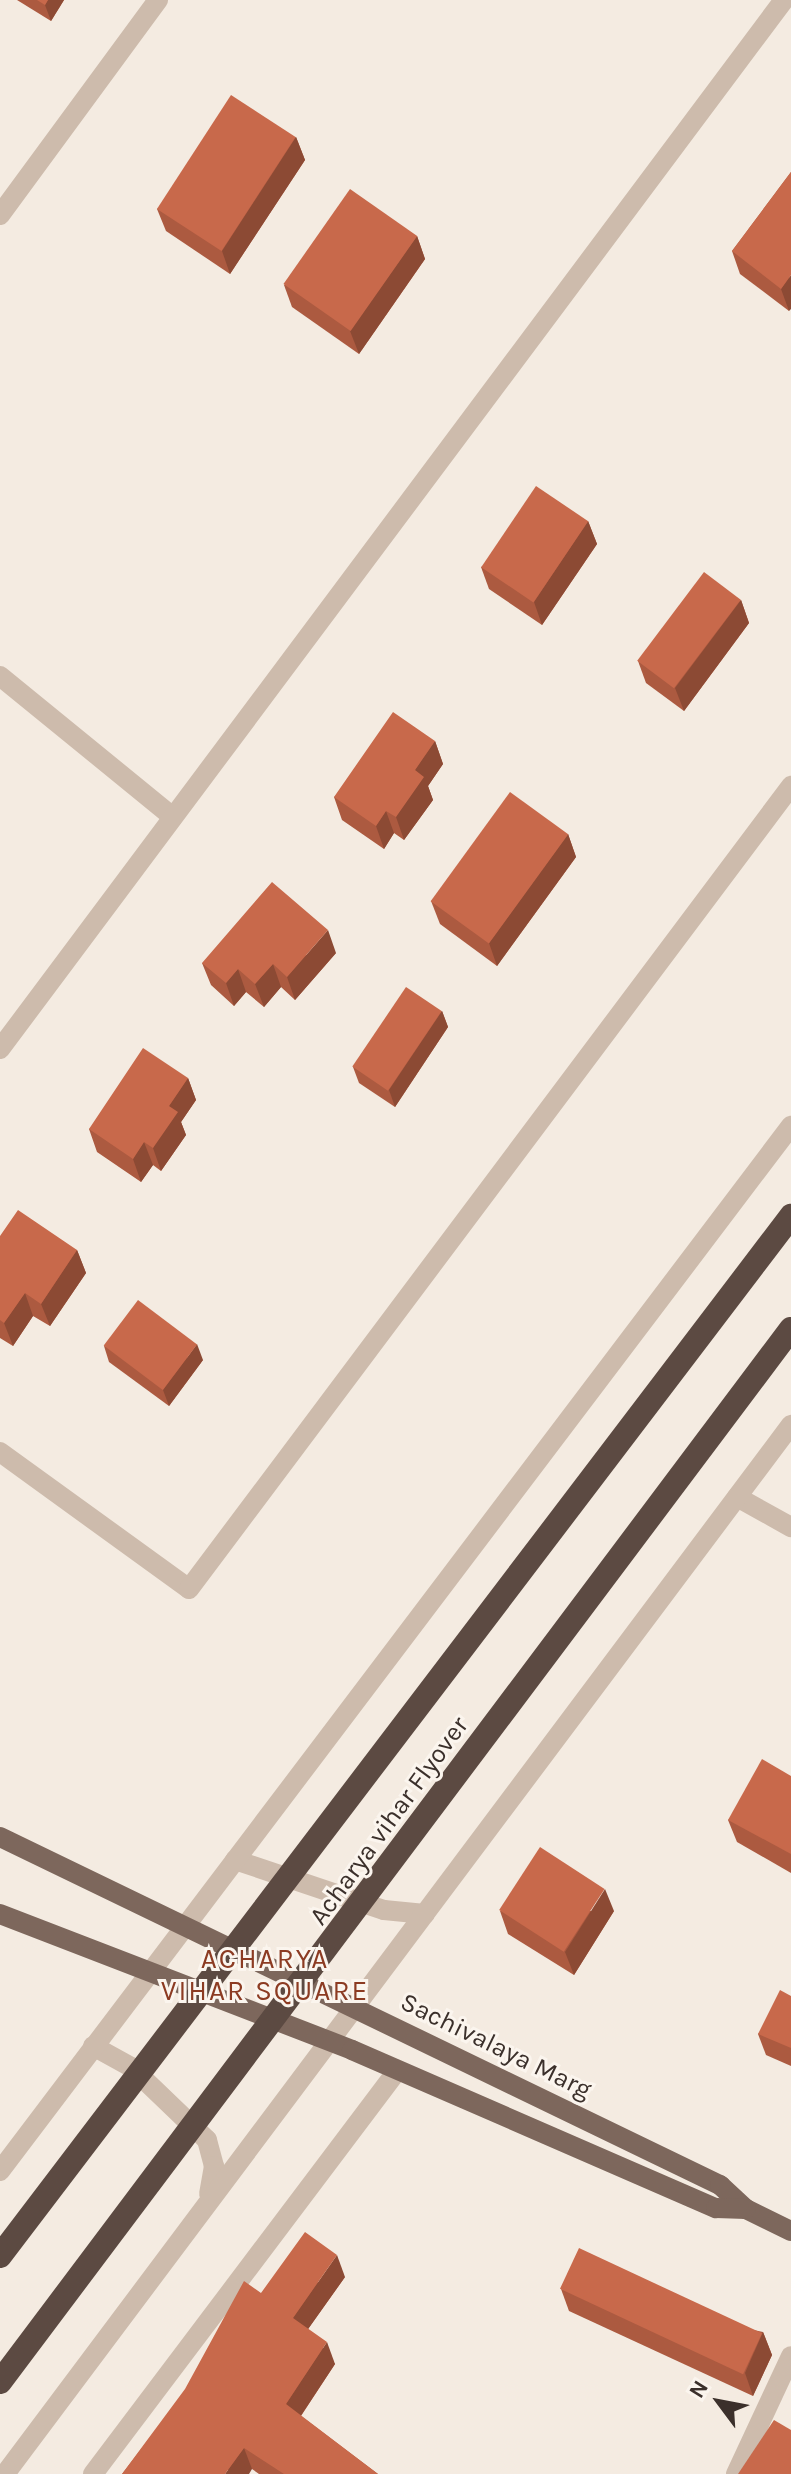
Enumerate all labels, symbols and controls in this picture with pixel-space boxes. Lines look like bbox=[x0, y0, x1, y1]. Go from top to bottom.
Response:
street label: Acharya vihar Flyover bbox=[303, 1711, 475, 1931]
district label: ACHARYA VIHAR SQUARE bbox=[161, 1942, 369, 2008]
street label: Sachivalaya Marg bbox=[395, 1986, 597, 2106]
north arrow bbox=[679, 2362, 759, 2442]
text: N bbox=[683, 2376, 714, 2403]

